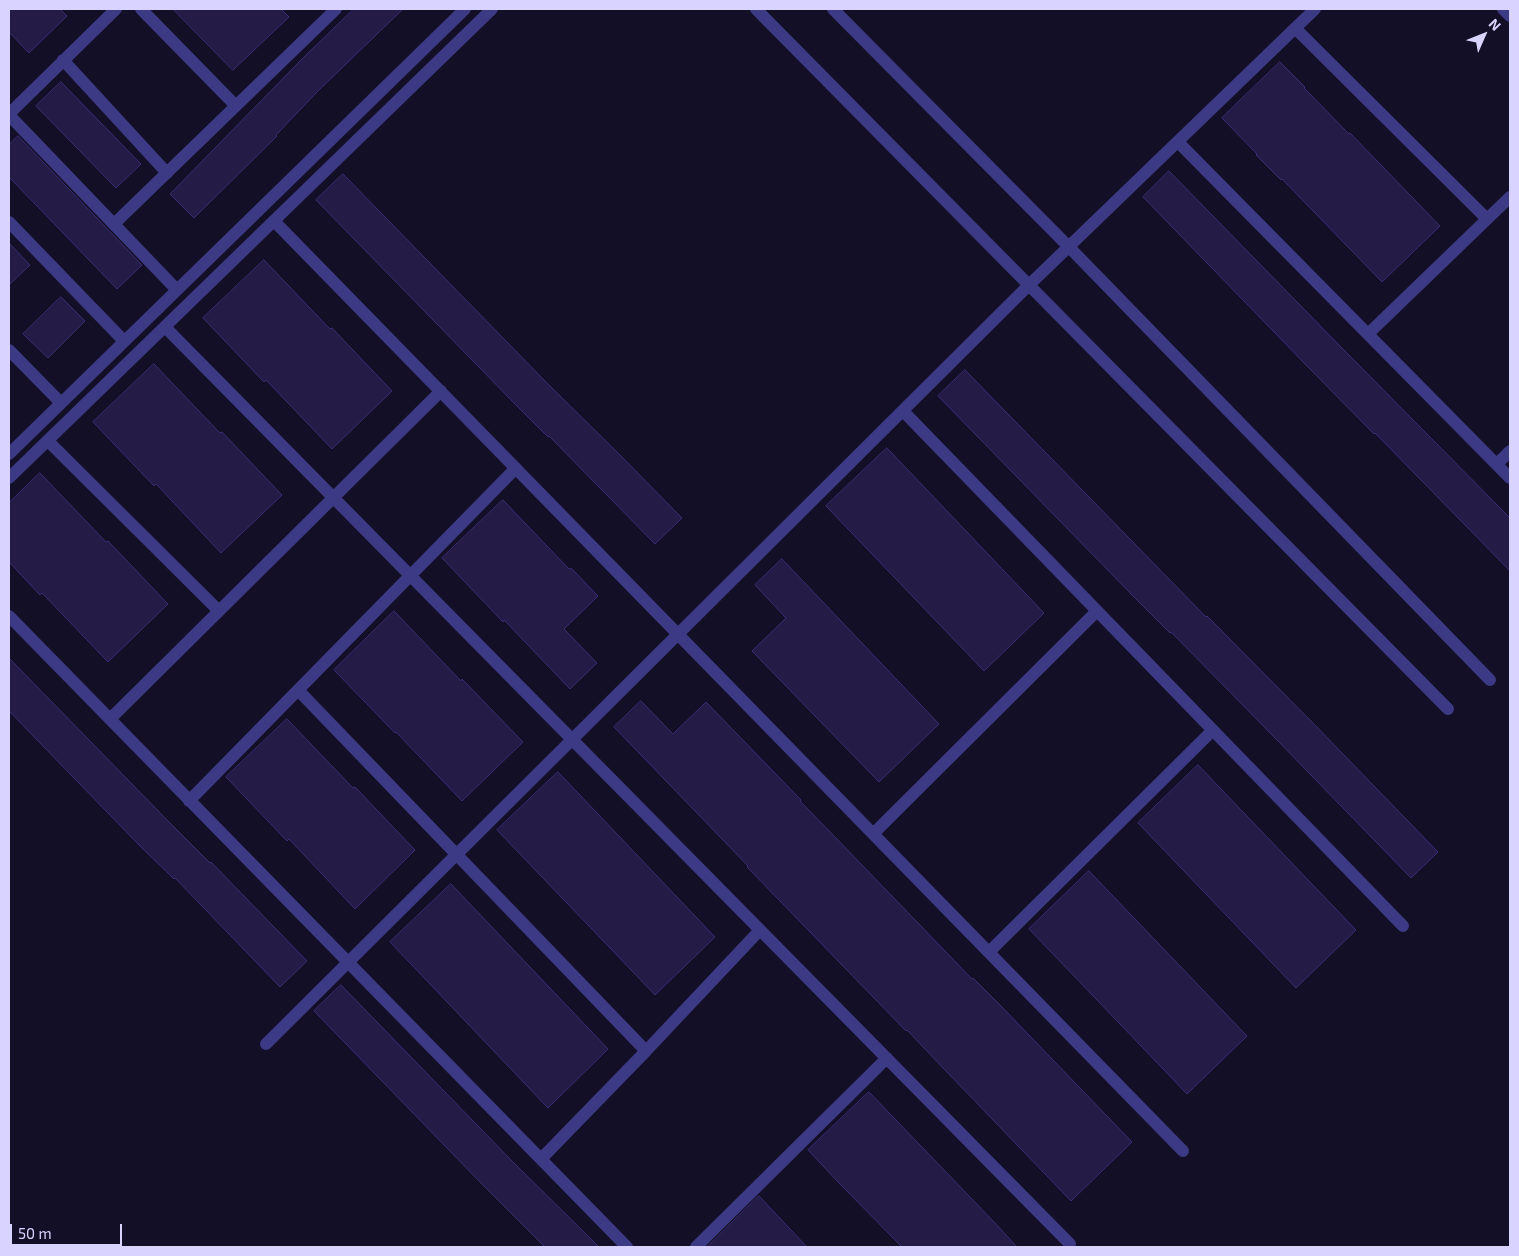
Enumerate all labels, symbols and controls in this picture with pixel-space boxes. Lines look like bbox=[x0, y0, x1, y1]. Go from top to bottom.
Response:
north arrow bbox=[1459, 10, 1509, 60]
text: N bbox=[1486, 15, 1505, 34]
scale bar bbox=[12, 1214, 125, 1246]
text: 50 m bbox=[18, 1224, 52, 1242]

